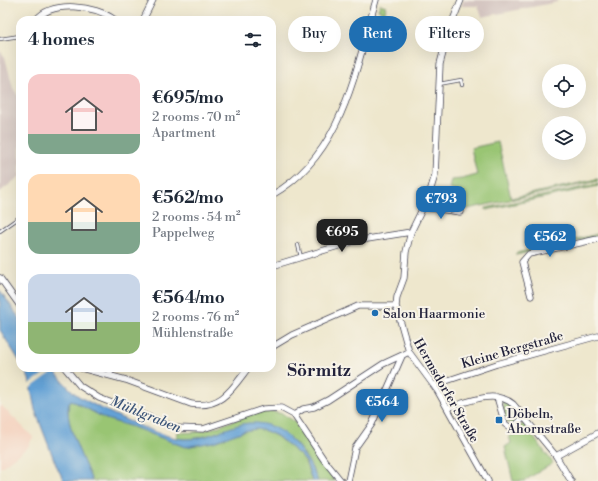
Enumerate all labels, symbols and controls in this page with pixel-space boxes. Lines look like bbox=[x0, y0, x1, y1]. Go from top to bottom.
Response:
chip: Buy bbox=[288, 16, 341, 52]
chip: Rent bbox=[349, 16, 407, 52]
chip: Filters bbox=[415, 16, 484, 52]
text: 4 homes bbox=[28, 29, 95, 51]
icon: filters bbox=[242, 29, 264, 51]
map controls bbox=[542, 64, 586, 160]
button: locate bbox=[542, 64, 586, 108]
text: €695/mo bbox=[152, 87, 224, 109]
icon: home bbox=[60, 90, 108, 138]
text: 2 rooms · 70 m² bbox=[152, 109, 240, 125]
button: layers bbox=[542, 116, 586, 160]
text: Apartment bbox=[152, 125, 216, 141]
pin: €793 bbox=[417, 186, 465, 220]
text: €562/mo bbox=[152, 187, 224, 209]
icon: home bbox=[60, 190, 108, 238]
text: €793 bbox=[425, 191, 457, 207]
text: 2 rooms · 54 m² bbox=[152, 209, 241, 225]
pin: €695 bbox=[318, 219, 366, 253]
text: €695 bbox=[326, 224, 358, 240]
pin: €562 bbox=[526, 224, 574, 258]
text: Pappelweg bbox=[152, 225, 214, 241]
text: €562 bbox=[534, 229, 566, 245]
text: €564/mo bbox=[152, 287, 225, 309]
icon: home bbox=[60, 290, 108, 338]
place label: Salon Haarmonie bbox=[383, 306, 486, 322]
marker: Salon Haarmonie bbox=[370, 308, 380, 318]
text: 2 rooms · 76 m² bbox=[152, 309, 239, 325]
text: Mühlenstraße bbox=[152, 325, 233, 341]
street label: Kleine Bergstraße bbox=[459, 328, 566, 372]
street label: Hermsdorfer Straße bbox=[410, 335, 483, 446]
district label: Sörmitz bbox=[287, 360, 351, 382]
pin: €564 bbox=[358, 389, 406, 423]
water label: Mühlgraben bbox=[107, 393, 184, 437]
text: €564 bbox=[365, 394, 399, 410]
place label: Döbeln, Ahornstraße bbox=[506, 406, 581, 437]
marker: Döbeln, Ahornstraße bbox=[494, 415, 504, 425]

